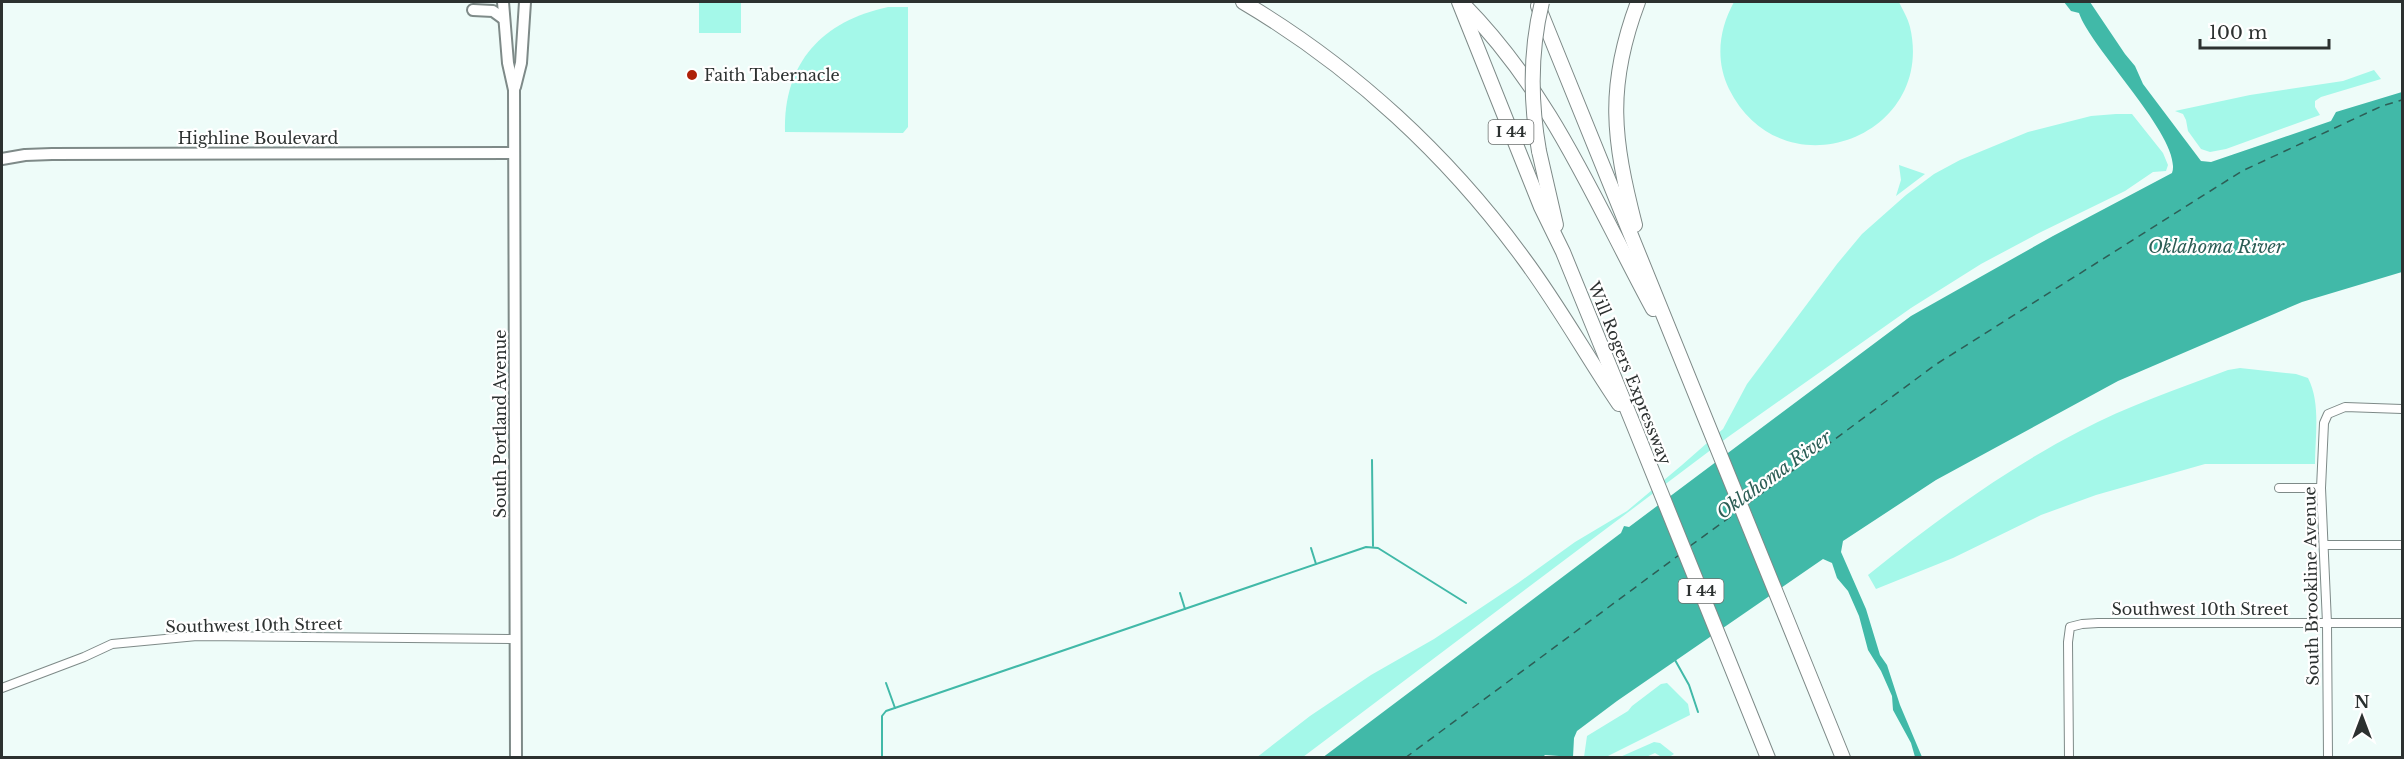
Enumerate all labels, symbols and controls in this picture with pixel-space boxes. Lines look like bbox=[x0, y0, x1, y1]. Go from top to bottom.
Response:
scale bar bbox=[2200, 12, 2329, 50]
text: 100 m bbox=[2209, 22, 2267, 44]
place label: Faith Tabernacle bbox=[704, 65, 840, 85]
marker: Faith Tabernacle bbox=[685, 68, 699, 82]
road number: I 44 bbox=[1488, 120, 1534, 144]
street label: Highline Boulevard bbox=[178, 128, 339, 148]
water label: Oklahoma River bbox=[2148, 236, 2285, 258]
street label: Will Rogers Expressway bbox=[1584, 278, 1676, 468]
street label: South Portland Avenue bbox=[490, 330, 510, 518]
water label: Oklahoma River bbox=[1712, 426, 1836, 524]
street label: South Brookline Avenue bbox=[2299, 486, 2323, 686]
road number: I 44 bbox=[1678, 579, 1724, 603]
street label: Southwest 10th Street bbox=[2111, 599, 2289, 619]
street label: Southwest 10th Street bbox=[165, 613, 343, 637]
north arrow bbox=[2332, 687, 2392, 747]
text: N bbox=[2354, 692, 2370, 712]

